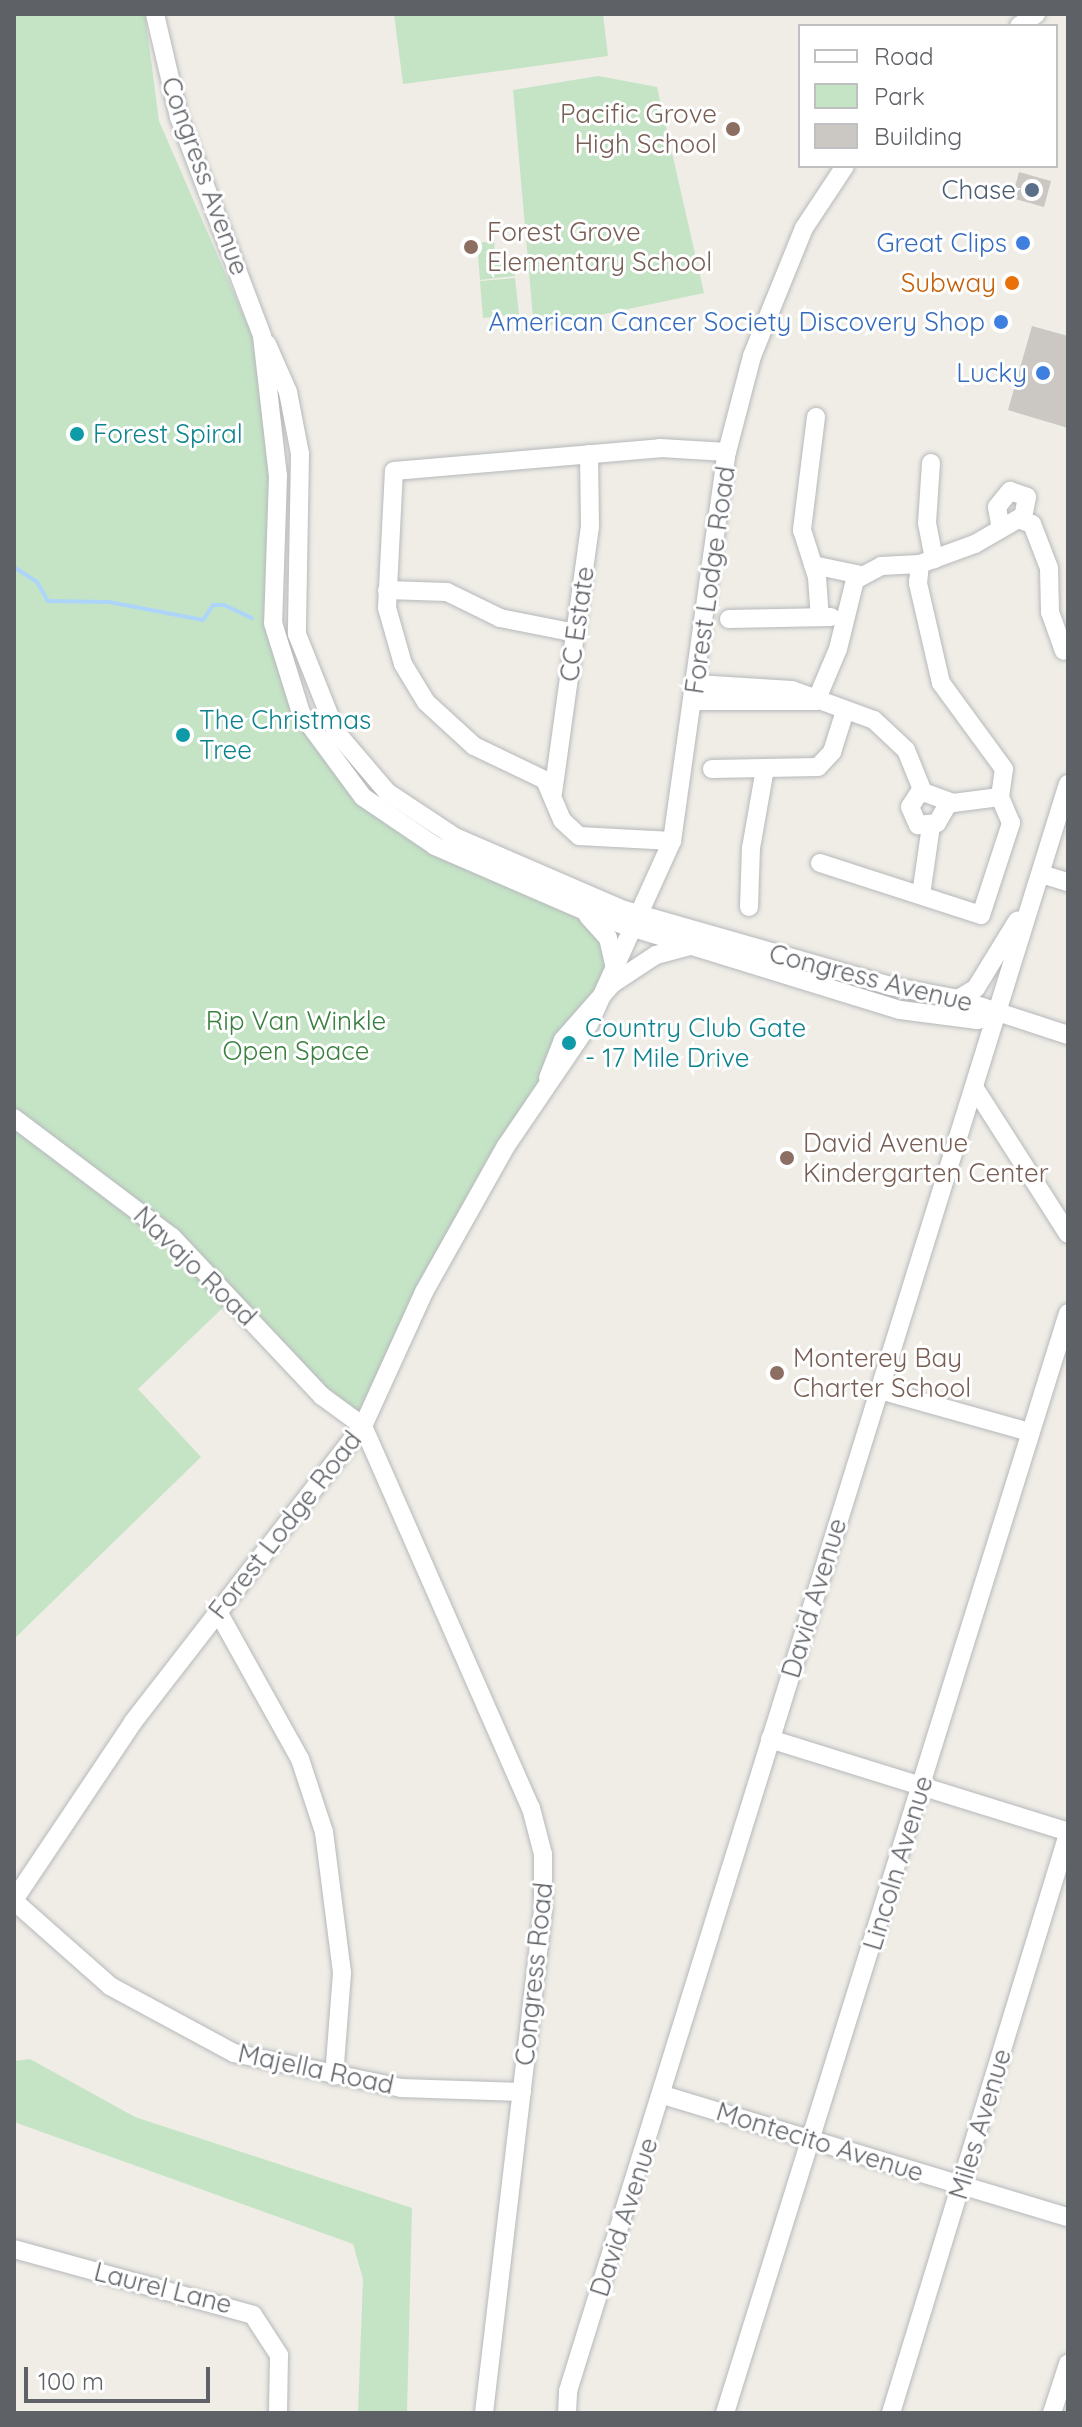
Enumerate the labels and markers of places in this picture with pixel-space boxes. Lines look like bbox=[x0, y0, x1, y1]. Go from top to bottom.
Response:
place label: Pacific Grove High School bbox=[560, 98, 717, 160]
marker: Pacific Grove High School bbox=[724, 120, 742, 138]
place label: Chase bbox=[942, 174, 1016, 206]
marker: Chase bbox=[1023, 181, 1041, 199]
place label: Forest Grove Elementary School bbox=[487, 216, 712, 278]
place label: Great Clips bbox=[877, 227, 1007, 259]
marker: Great Clips bbox=[1014, 234, 1032, 252]
marker: Forest Grove Elementary School bbox=[462, 238, 480, 256]
place label: Subway bbox=[901, 267, 996, 299]
marker: Subway bbox=[1003, 274, 1021, 292]
place label: American Cancer Society Discovery Shop bbox=[489, 306, 985, 338]
marker: American Cancer Society Discovery Shop bbox=[992, 313, 1010, 331]
place label: Lucky bbox=[956, 357, 1027, 389]
marker: Lucky bbox=[1034, 364, 1052, 382]
place label: Forest Spiral bbox=[93, 418, 243, 450]
marker: Forest Spiral bbox=[68, 425, 86, 443]
place label: The Christmas Tree bbox=[199, 704, 371, 766]
marker: The Christmas Tree bbox=[174, 726, 192, 744]
place label: Country Club Gate - 17 Mile Drive bbox=[585, 1012, 806, 1074]
marker: Country Club Gate - 17 Mile Drive bbox=[560, 1034, 578, 1052]
place label: David Avenue Kindergarten Center bbox=[803, 1127, 1049, 1188]
marker: David Avenue Kindergarten Center bbox=[778, 1149, 796, 1167]
place label: Monterey Bay Charter School bbox=[793, 1342, 971, 1404]
marker: Monterey Bay Charter School bbox=[768, 1364, 786, 1382]

